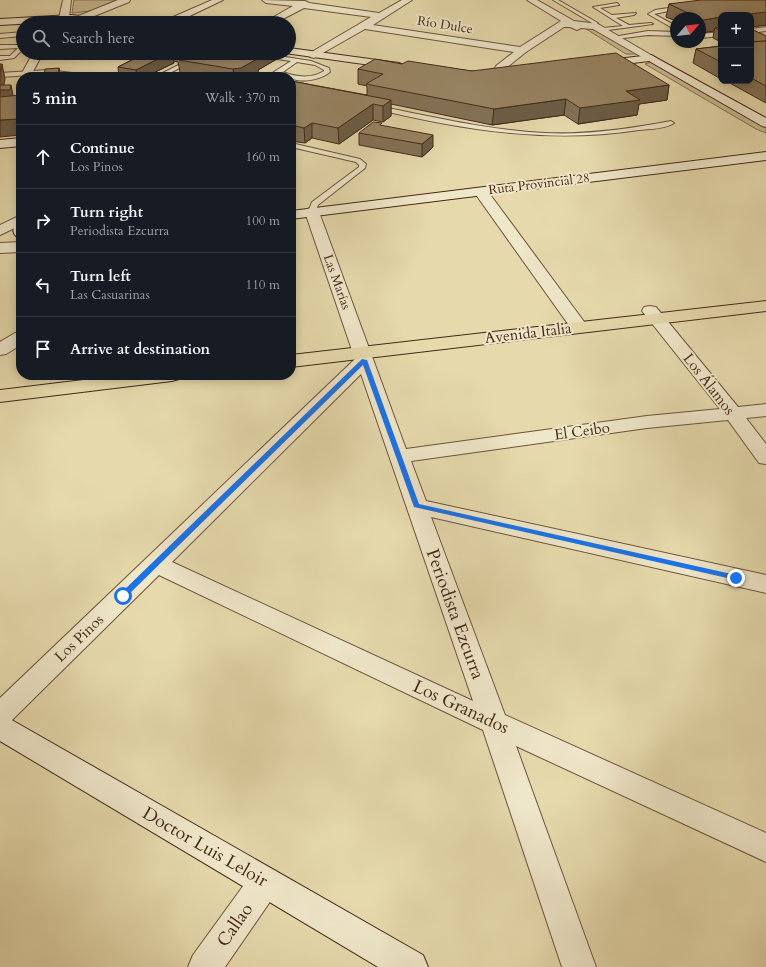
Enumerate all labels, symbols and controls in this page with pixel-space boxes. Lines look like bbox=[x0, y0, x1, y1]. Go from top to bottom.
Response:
street label: Río Dulce bbox=[416, 12, 474, 38]
north arrow bbox=[670, 12, 706, 48]
map controls bbox=[718, 12, 754, 84]
button: + bbox=[718, 12, 754, 48]
search box bbox=[16, 16, 296, 60]
icon: search bbox=[30, 27, 52, 49]
text: Search here bbox=[62, 28, 135, 48]
button: − bbox=[718, 48, 754, 84]
text: 5 min bbox=[32, 87, 77, 110]
text: Walk · 370 m bbox=[205, 89, 280, 107]
text: Continue bbox=[70, 138, 135, 158]
icon: ahead bbox=[32, 146, 54, 168]
text: 160 m bbox=[246, 148, 280, 166]
text: Los Pinos bbox=[70, 158, 123, 176]
street label: Ruta Provincial 28 bbox=[487, 169, 591, 199]
text: Turn right bbox=[70, 202, 143, 222]
icon: right bbox=[32, 210, 54, 232]
text: 100 m bbox=[246, 212, 280, 230]
text: Periodista Ezcurra bbox=[70, 222, 169, 240]
street label: Las Marías bbox=[319, 252, 355, 312]
text: Turn left bbox=[70, 266, 131, 286]
icon: left bbox=[32, 274, 54, 296]
text: 110 m bbox=[246, 276, 280, 294]
text: Las Casuarinas bbox=[70, 286, 150, 304]
street label: Avenida Italia bbox=[484, 318, 573, 348]
icon: arrive bbox=[32, 338, 54, 360]
text: Arrive at destination bbox=[70, 339, 210, 359]
street label: Los Álamos bbox=[679, 349, 739, 419]
street label: El Ceibo bbox=[553, 417, 611, 445]
street label: Periodista Ezcurra bbox=[420, 545, 490, 683]
route end bbox=[727, 569, 745, 587]
route start bbox=[114, 587, 132, 605]
street label: Los Pinos bbox=[50, 610, 108, 666]
street label: Los Granados bbox=[409, 674, 513, 740]
street label: Doctor Luis Leloir bbox=[138, 801, 273, 893]
street label: Callao bbox=[211, 898, 259, 952]

